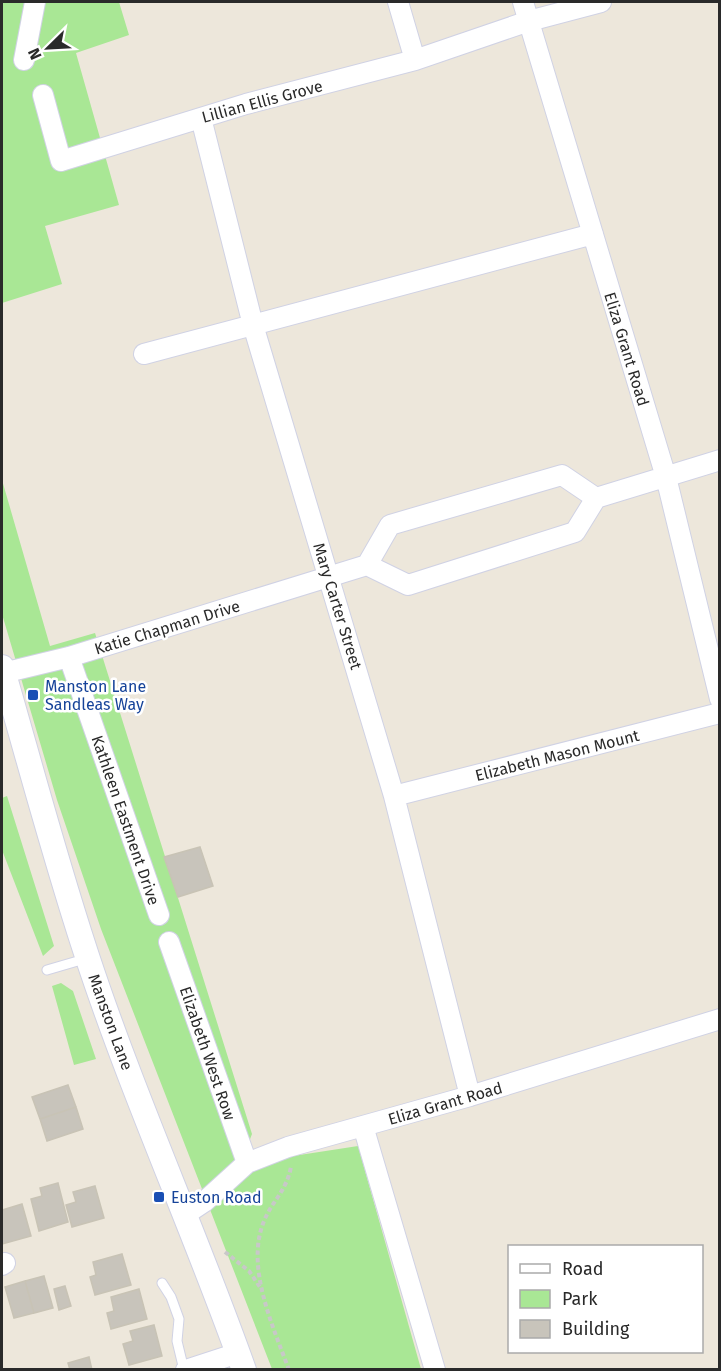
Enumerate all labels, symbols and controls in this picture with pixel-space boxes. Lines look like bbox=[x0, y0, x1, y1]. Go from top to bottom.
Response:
north arrow bbox=[18, 18, 78, 78]
text: N bbox=[24, 45, 46, 63]
street label: Lillian Ellis Grove bbox=[200, 76, 325, 127]
street label: Eliza Grant Road bbox=[600, 290, 653, 408]
street label: Mary Carter Street bbox=[309, 541, 366, 672]
street label: Katie Chapman Drive bbox=[92, 596, 242, 659]
place label: Manston Lane Sandleas Way bbox=[45, 677, 146, 714]
marker: Manston Lane Sandleas Way bbox=[26, 688, 40, 702]
street label: Elizabeth Mason Mount bbox=[473, 726, 641, 785]
street label: Kathleen Eastment Drive bbox=[88, 733, 164, 908]
street label: Manston Lane bbox=[84, 971, 137, 1073]
street label: Elizabeth West Row bbox=[176, 984, 240, 1123]
street label: Eliza Grant Road bbox=[386, 1078, 505, 1129]
place label: Euston Road bbox=[171, 1188, 262, 1207]
marker: Euston Road bbox=[152, 1190, 166, 1204]
legend bbox=[508, 1245, 703, 1353]
text: Road bbox=[562, 1258, 604, 1280]
text: Park bbox=[562, 1288, 598, 1310]
text: Building bbox=[562, 1318, 630, 1340]

